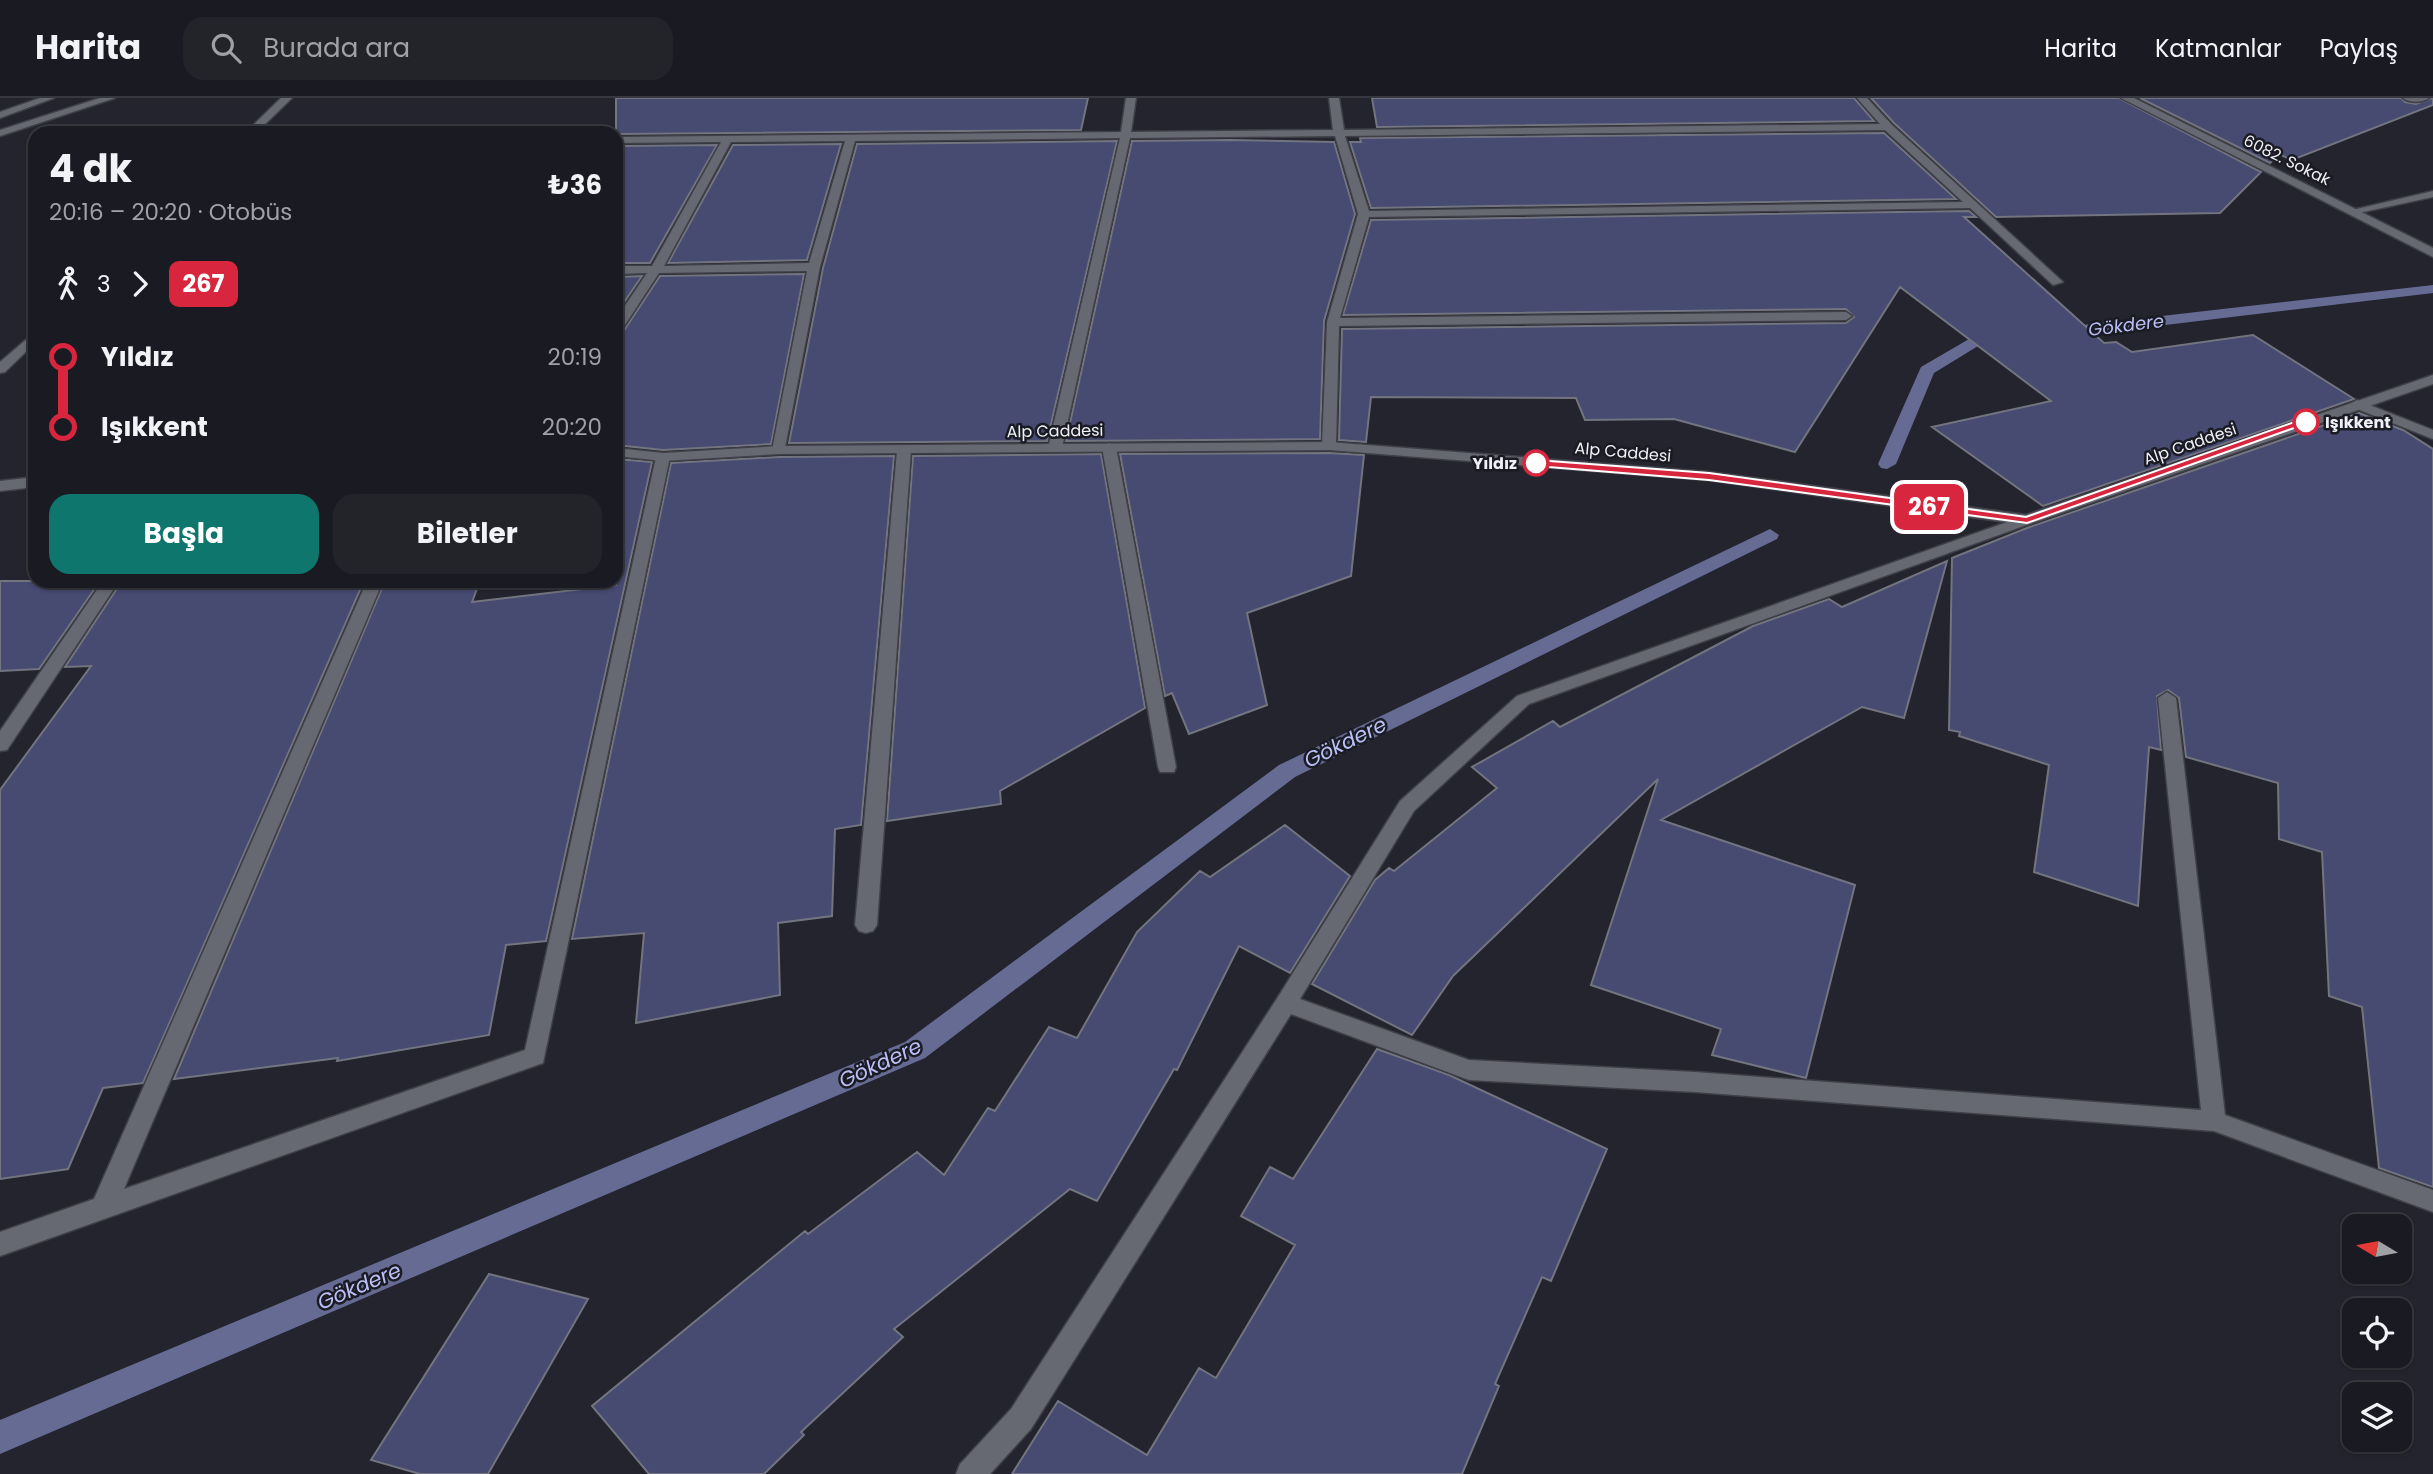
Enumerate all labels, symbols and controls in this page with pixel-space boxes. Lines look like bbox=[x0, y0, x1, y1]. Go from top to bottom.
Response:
search box bbox=[183, 17, 673, 80]
text: Harita bbox=[35, 24, 141, 71]
icon: search bbox=[207, 29, 245, 67]
text: Burada ara bbox=[263, 30, 410, 66]
text: Harita bbox=[2044, 32, 2117, 65]
text: Katmanlar bbox=[2155, 32, 2282, 65]
text: Paylaş bbox=[2320, 32, 2398, 65]
street label: 6082. Sokak bbox=[2240, 129, 2335, 191]
text: 4 dk bbox=[49, 142, 132, 195]
text: ₺36 bbox=[548, 167, 602, 203]
text: 20:16 – 20:20 · Otobüs bbox=[49, 196, 292, 228]
icon: walk bbox=[49, 265, 87, 303]
icon: forward bbox=[121, 265, 159, 303]
text: 267 bbox=[183, 267, 224, 300]
text: 3 bbox=[97, 268, 111, 300]
water label: Gökdere bbox=[2087, 308, 2165, 342]
text: Yıldız bbox=[101, 339, 173, 375]
text: 20:19 bbox=[548, 341, 602, 373]
text: Işıkkent bbox=[101, 409, 208, 445]
marker: Işıkkent bbox=[2293, 409, 2319, 435]
text: 20:20 bbox=[542, 411, 602, 443]
place label: Işıkkent bbox=[2325, 411, 2391, 434]
street label: Alp Caddesi bbox=[2140, 417, 2240, 471]
street label: Alp Caddesi bbox=[1006, 419, 1104, 443]
street label: Alp Caddesi bbox=[1574, 436, 1672, 468]
marker: Yıldız bbox=[1523, 450, 1549, 476]
place label: Yıldız bbox=[1472, 452, 1517, 475]
line badge: 267 bbox=[1889, 484, 1969, 530]
text: 267 bbox=[1908, 490, 1950, 523]
button: Başla bbox=[49, 494, 319, 574]
button: Biletler bbox=[333, 494, 602, 574]
water label: Gökdere bbox=[1299, 710, 1391, 774]
water label: Gökdere bbox=[834, 1031, 926, 1095]
north arrow bbox=[2342, 1214, 2412, 1284]
map controls bbox=[2342, 1214, 2412, 1452]
water label: Gökdere bbox=[313, 1255, 405, 1317]
button: locate bbox=[2342, 1298, 2412, 1368]
button: layers bbox=[2342, 1382, 2412, 1452]

